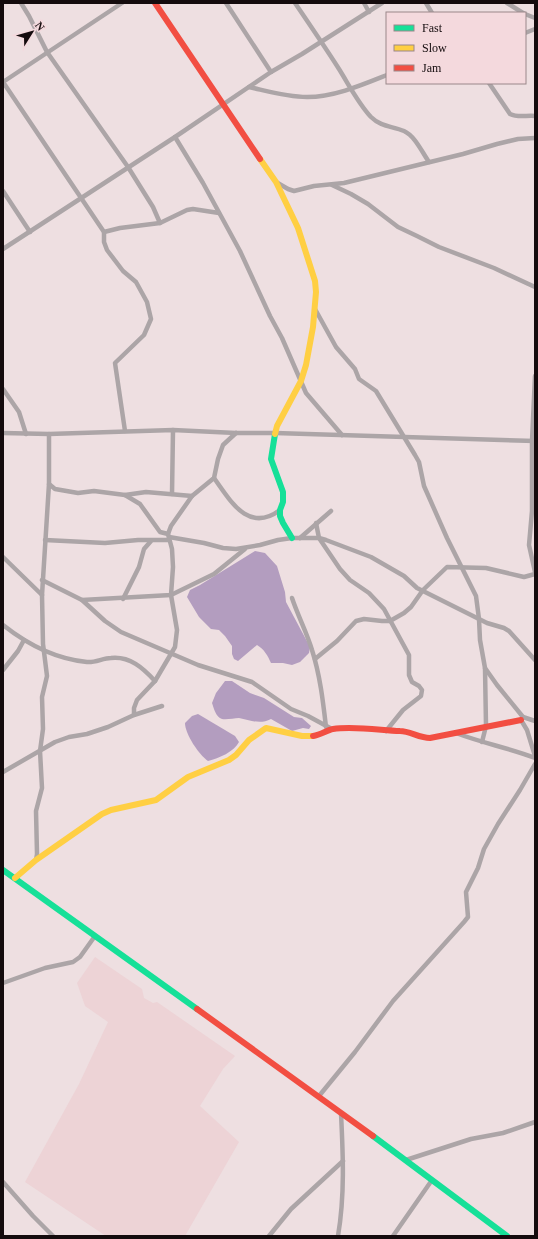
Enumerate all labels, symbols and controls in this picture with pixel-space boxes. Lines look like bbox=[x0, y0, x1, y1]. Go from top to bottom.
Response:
north arrow bbox=[12, 12, 52, 52]
legend bbox=[386, 12, 526, 84]
text: N bbox=[33, 19, 47, 33]
text: Fast bbox=[422, 21, 443, 35]
text: Slow bbox=[422, 41, 447, 55]
text: Jam bbox=[422, 61, 442, 75]

